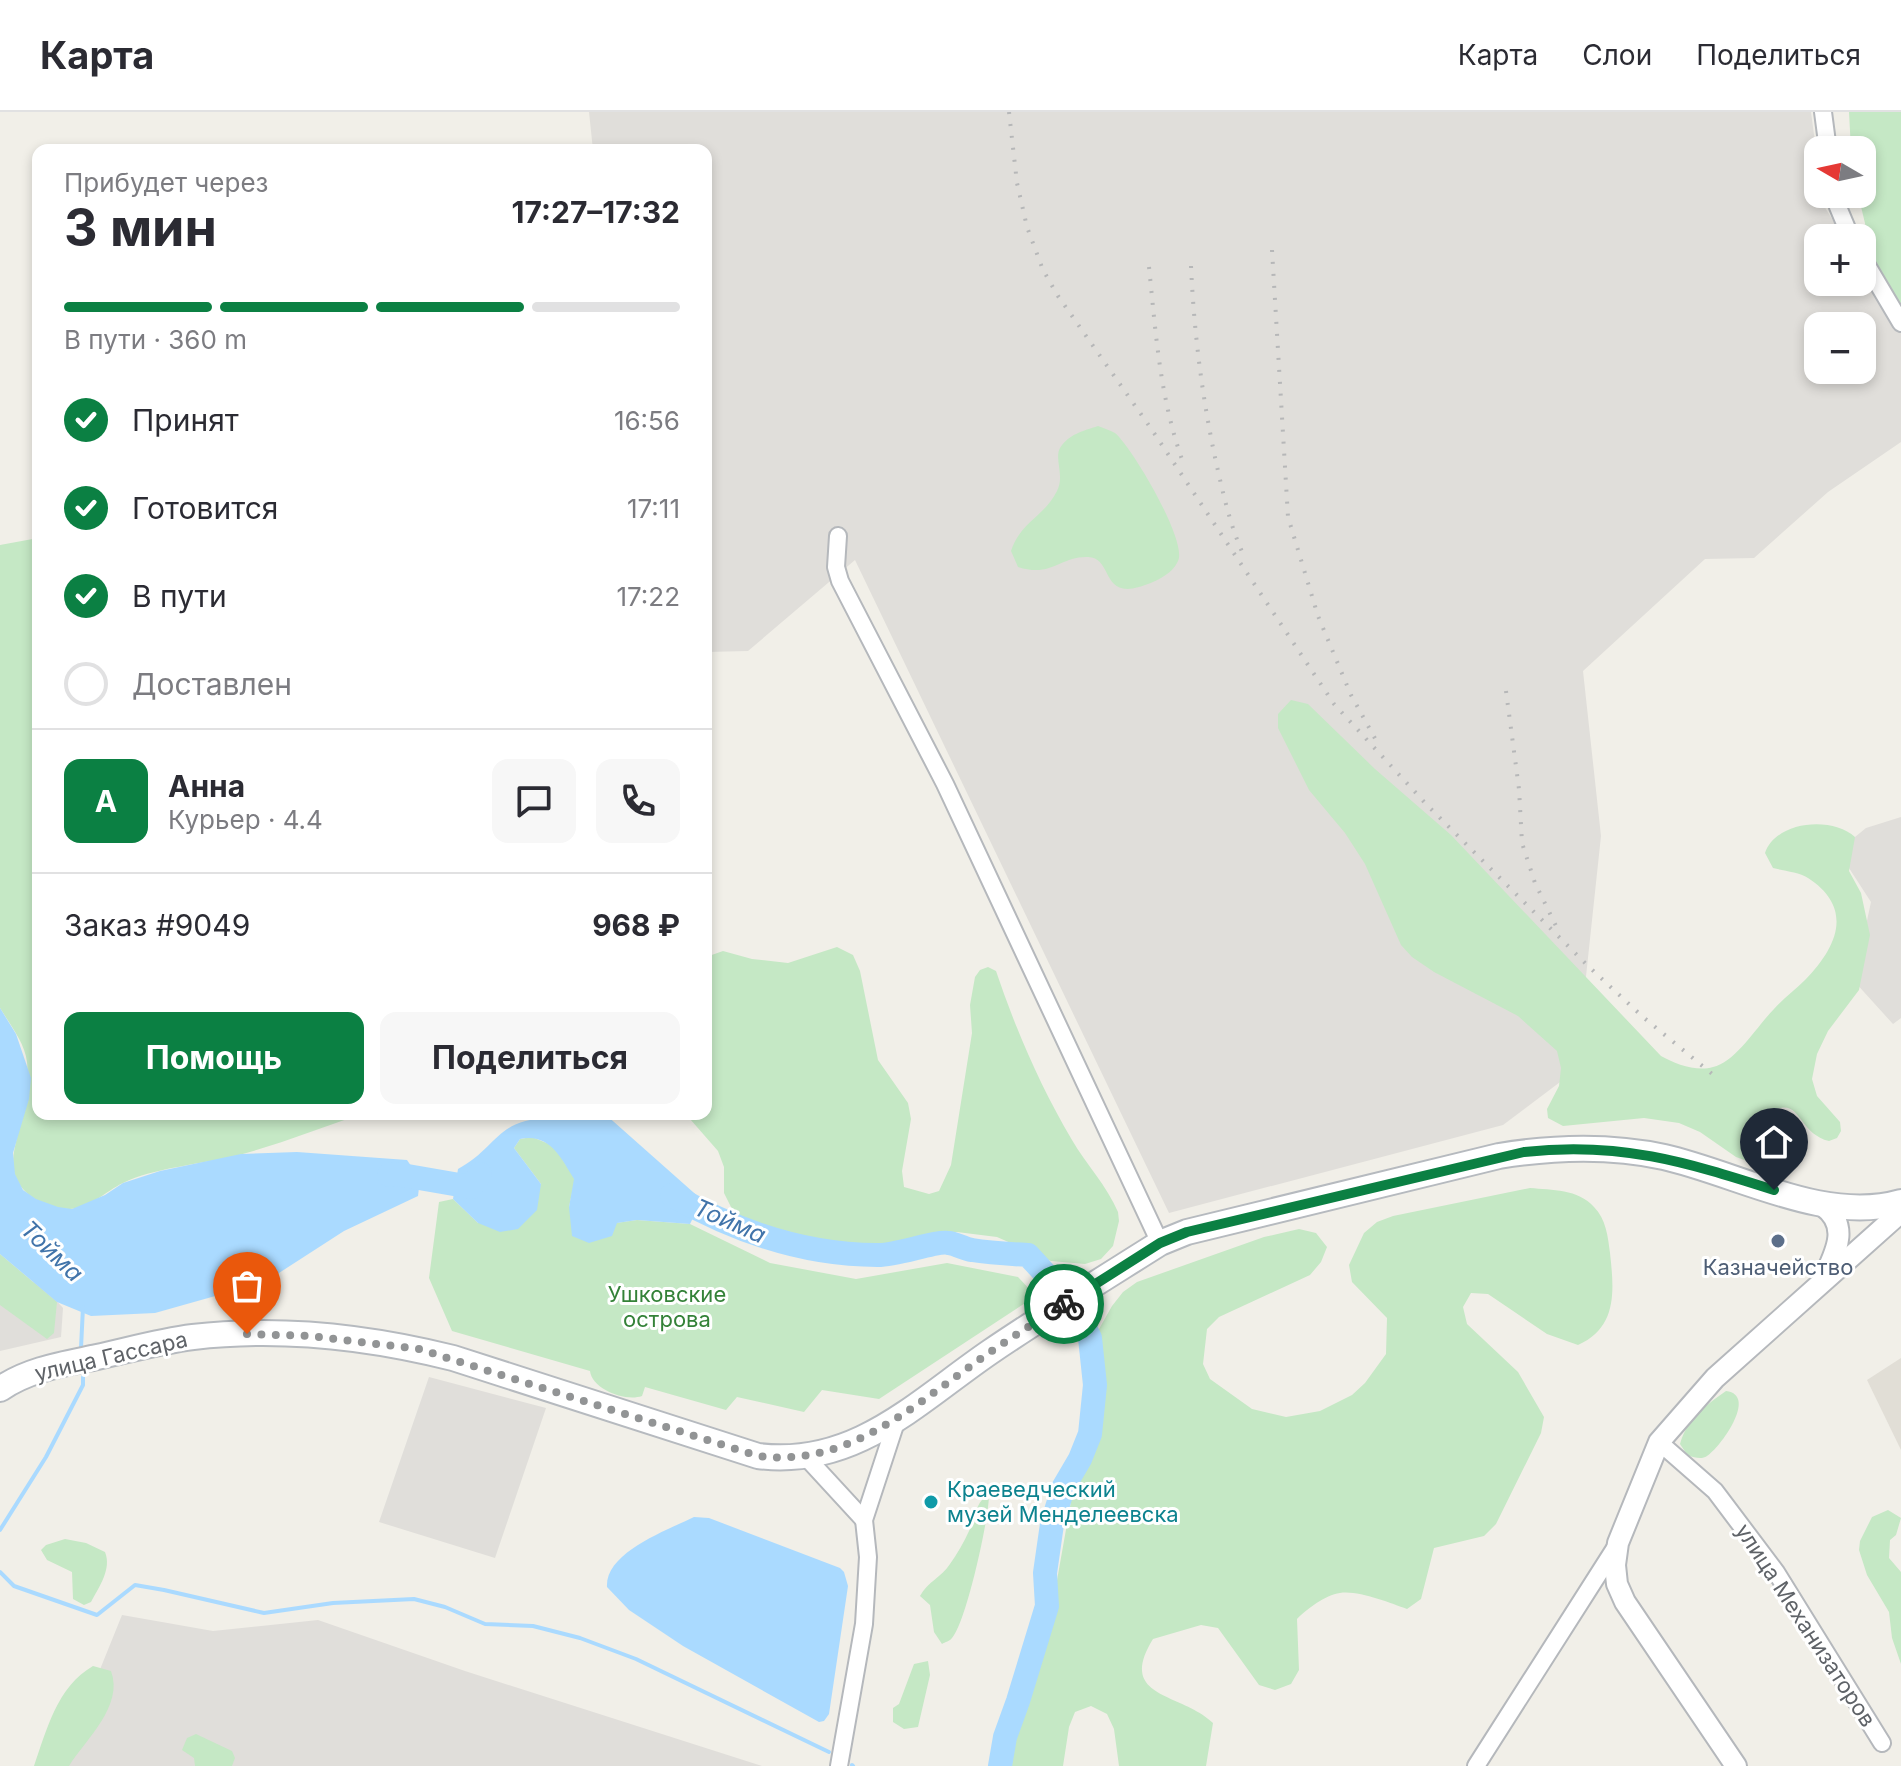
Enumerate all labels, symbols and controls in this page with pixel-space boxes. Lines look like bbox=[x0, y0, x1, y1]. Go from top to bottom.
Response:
text: Карта bbox=[40, 32, 154, 78]
text: Карта bbox=[1458, 38, 1538, 72]
text: Слои bbox=[1582, 38, 1652, 72]
text: Поделиться bbox=[1696, 38, 1861, 72]
north arrow bbox=[1804, 136, 1876, 208]
map controls bbox=[1804, 136, 1876, 384]
text: Прибудет через bbox=[64, 167, 268, 198]
text: 17:27–17:32 bbox=[512, 194, 680, 230]
text: 3 мин bbox=[64, 196, 217, 259]
button: + bbox=[1804, 224, 1876, 296]
button: − bbox=[1804, 312, 1876, 384]
text: В пути · 360 m bbox=[64, 324, 247, 355]
icon: check bbox=[64, 398, 108, 442]
text: Принят bbox=[132, 402, 239, 438]
text: 16:56 bbox=[614, 405, 680, 436]
icon: check bbox=[64, 486, 108, 530]
text: Готовится bbox=[132, 490, 278, 526]
text: 17:11 bbox=[627, 493, 680, 524]
icon: check bbox=[64, 574, 108, 618]
text: В пути bbox=[132, 578, 227, 614]
text: 17:22 bbox=[616, 581, 680, 612]
text: Доставлен bbox=[132, 666, 292, 702]
button: chat bbox=[492, 759, 576, 843]
button: phone bbox=[596, 759, 680, 843]
text: Анна bbox=[168, 768, 245, 804]
text: А bbox=[95, 783, 117, 819]
text: Курьер · 4.4 bbox=[168, 804, 323, 835]
text: Заказ #9049 bbox=[64, 907, 250, 943]
text: 968 ₽ bbox=[592, 907, 680, 943]
button: Помощь bbox=[64, 1012, 364, 1104]
button: Поделиться bbox=[380, 1012, 680, 1104]
pin bbox=[1740, 1108, 1808, 1190]
icon: home bbox=[1752, 1120, 1796, 1164]
water label: Тойма bbox=[690, 1192, 770, 1250]
water label: Тойма bbox=[15, 1214, 89, 1288]
marker: Казначейство bbox=[1769, 1232, 1787, 1250]
pin bbox=[213, 1252, 281, 1334]
place label: Казначейство bbox=[1703, 1254, 1853, 1280]
icon: bag bbox=[225, 1264, 269, 1308]
courier bbox=[1024, 1264, 1104, 1344]
park label: Ушковские острова bbox=[608, 1281, 726, 1332]
icon: bike bbox=[1042, 1282, 1086, 1326]
street label: улица Гассара bbox=[32, 1326, 190, 1386]
place label: Краеведческий музей Менделеевска bbox=[947, 1476, 1179, 1527]
marker: Краеведческий музей Менделеевска bbox=[922, 1493, 940, 1511]
street label: улица Механизаторов bbox=[1731, 1519, 1881, 1731]

